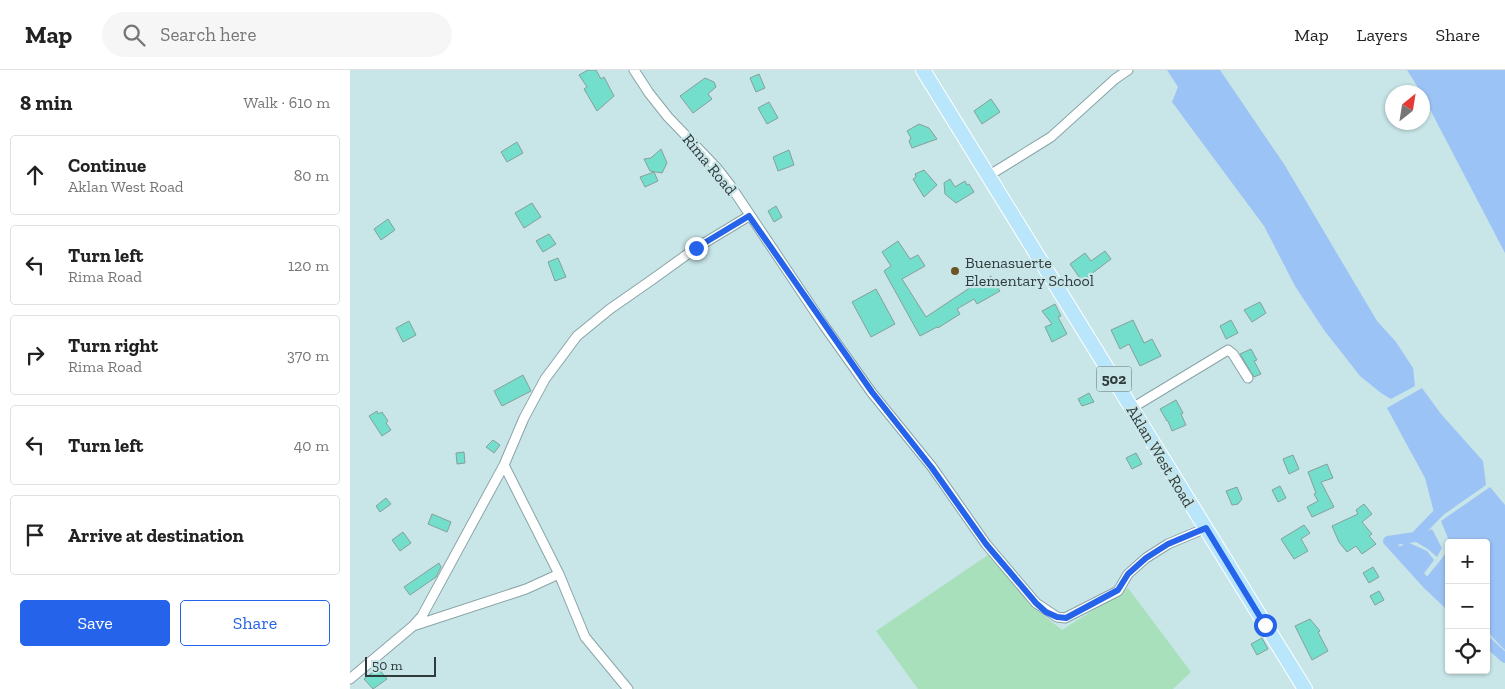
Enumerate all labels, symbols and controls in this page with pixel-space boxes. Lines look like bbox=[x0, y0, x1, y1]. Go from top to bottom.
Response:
search box bbox=[102, 12, 452, 57]
text: Map bbox=[25, 20, 72, 49]
icon: search bbox=[120, 21, 148, 49]
text: Search here bbox=[160, 23, 257, 46]
text: Map bbox=[1294, 24, 1329, 46]
text: Layers bbox=[1357, 24, 1408, 46]
text: Share bbox=[1436, 24, 1480, 46]
north arrow bbox=[1385, 85, 1430, 130]
text: 8 min bbox=[20, 90, 72, 115]
text: Walk · 610 m bbox=[243, 93, 330, 112]
street label: Rima Road bbox=[679, 130, 741, 199]
text: Continue bbox=[68, 154, 146, 177]
icon: ahead bbox=[21, 161, 49, 189]
text: 80 m bbox=[294, 166, 329, 185]
text: Aklan West Road bbox=[68, 177, 184, 196]
route end bbox=[685, 237, 708, 260]
text: Turn left bbox=[68, 244, 143, 267]
icon: left bbox=[21, 251, 49, 279]
place label: Buenasuerte Elementary School bbox=[965, 253, 1094, 290]
text: 120 m bbox=[288, 256, 329, 275]
marker: Buenasuerte Elementary School bbox=[949, 265, 961, 277]
text: Rima Road bbox=[68, 267, 142, 286]
text: Turn right bbox=[68, 334, 158, 357]
icon: right bbox=[21, 341, 49, 369]
text: 370 m bbox=[287, 346, 329, 365]
text: Rima Road bbox=[68, 357, 142, 376]
road number: 502 bbox=[1096, 366, 1132, 392]
street label: Aklan West Road bbox=[1123, 402, 1199, 511]
icon: left bbox=[21, 431, 49, 459]
text: Turn left bbox=[68, 434, 143, 457]
text: 40 m bbox=[294, 436, 329, 455]
icon: arrive bbox=[21, 521, 49, 549]
text: Arrive at destination bbox=[68, 524, 244, 547]
map controls bbox=[1445, 539, 1490, 674]
button: + bbox=[1445, 539, 1490, 584]
button: − bbox=[1445, 584, 1490, 629]
button: Save bbox=[20, 600, 170, 646]
button: Share bbox=[180, 600, 330, 646]
route start bbox=[1254, 614, 1277, 637]
button: locate bbox=[1445, 629, 1490, 674]
scale bar bbox=[365, 654, 436, 677]
text: 50 m bbox=[372, 657, 403, 674]

